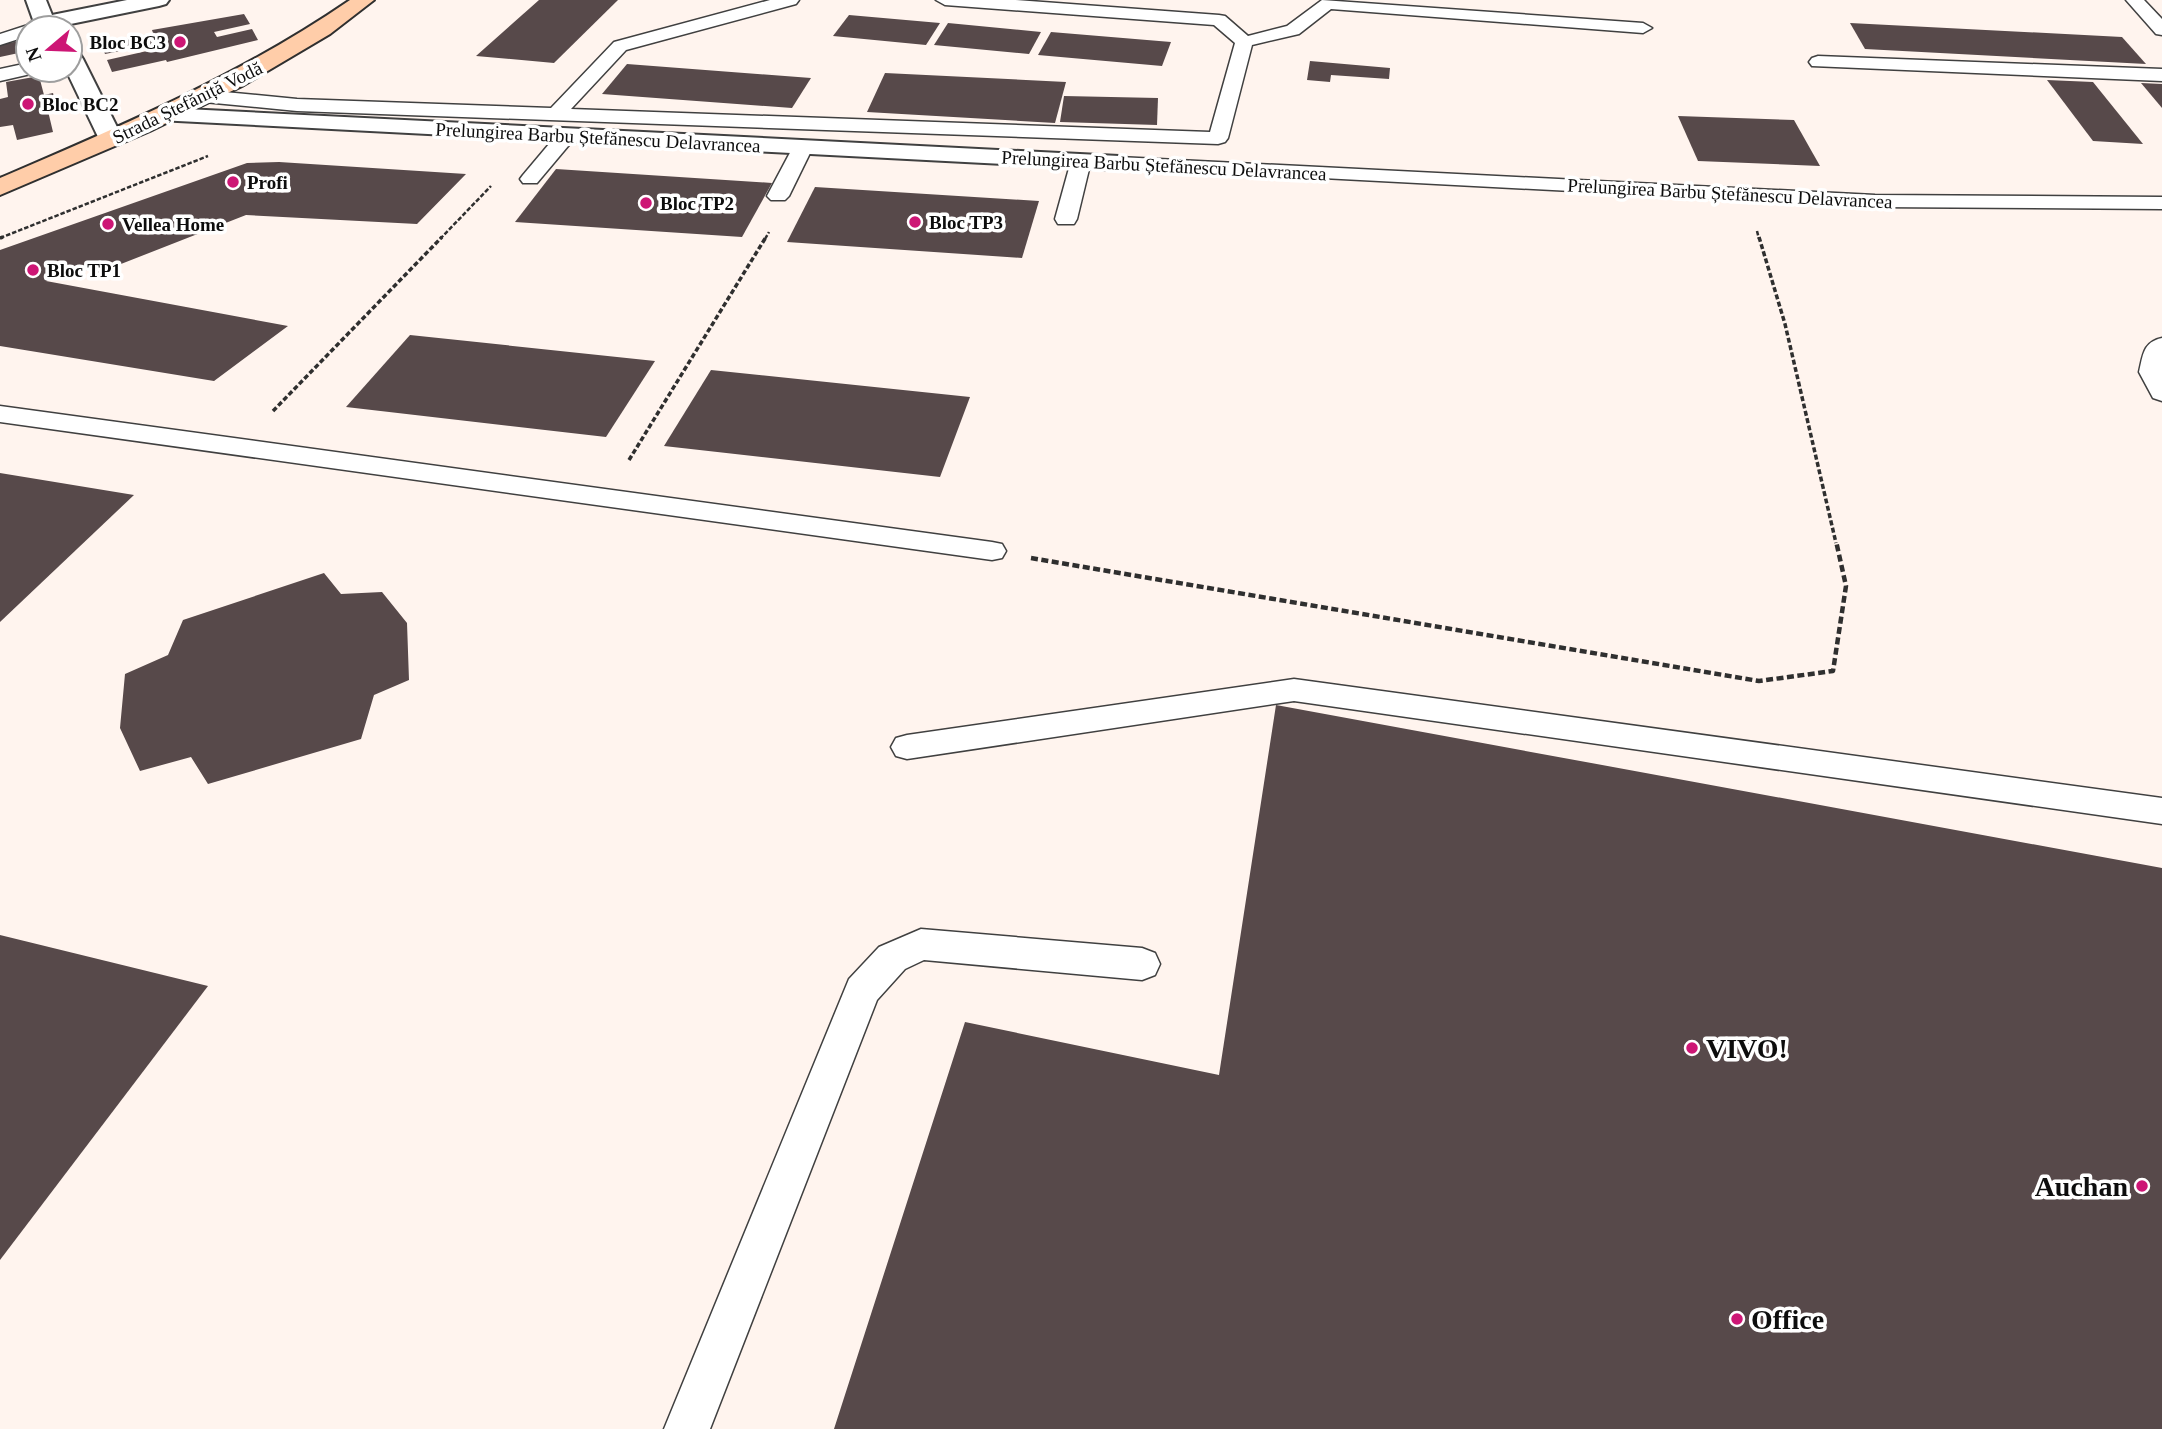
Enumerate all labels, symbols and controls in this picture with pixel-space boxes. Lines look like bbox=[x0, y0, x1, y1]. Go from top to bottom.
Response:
north arrow bbox=[14, 14, 84, 84]
place label: Bloc BC3 bbox=[89, 32, 166, 53]
marker: Bloc BC3 bbox=[172, 34, 188, 50]
text: N bbox=[21, 44, 46, 64]
street label: Strada Ștefăniță Vodă bbox=[109, 57, 266, 148]
place label: Bloc BC2 bbox=[42, 94, 119, 115]
marker: Bloc BC2 bbox=[20, 96, 36, 112]
street label: Prelungirea Barbu Ștefănescu Delavrancea bbox=[435, 118, 762, 157]
street label: Prelungirea Barbu Ștefănescu Delavrancea bbox=[1001, 146, 1328, 185]
place label: Profi bbox=[247, 172, 288, 193]
marker: Profi bbox=[225, 174, 241, 190]
street label: Prelungirea Barbu Ștefănescu Delavrancea bbox=[1567, 174, 1894, 213]
place label: Bloc TP2 bbox=[660, 193, 734, 214]
marker: Bloc TP2 bbox=[638, 195, 654, 211]
place label: Bloc TP3 bbox=[929, 212, 1003, 233]
place label: Vellea Home bbox=[122, 214, 224, 235]
marker: Bloc TP3 bbox=[907, 214, 923, 230]
marker: Vellea Home bbox=[100, 216, 116, 232]
place label: Bloc TP1 bbox=[47, 260, 121, 281]
marker: Bloc TP1 bbox=[25, 262, 41, 278]
place label: VIVO! bbox=[1706, 1033, 1788, 1064]
marker: VIVO! bbox=[1684, 1040, 1700, 1056]
place label: Auchan bbox=[2035, 1171, 2128, 1202]
marker: Auchan bbox=[2134, 1178, 2150, 1194]
place label: Office bbox=[1751, 1304, 1824, 1335]
marker: Office bbox=[1729, 1311, 1745, 1327]

